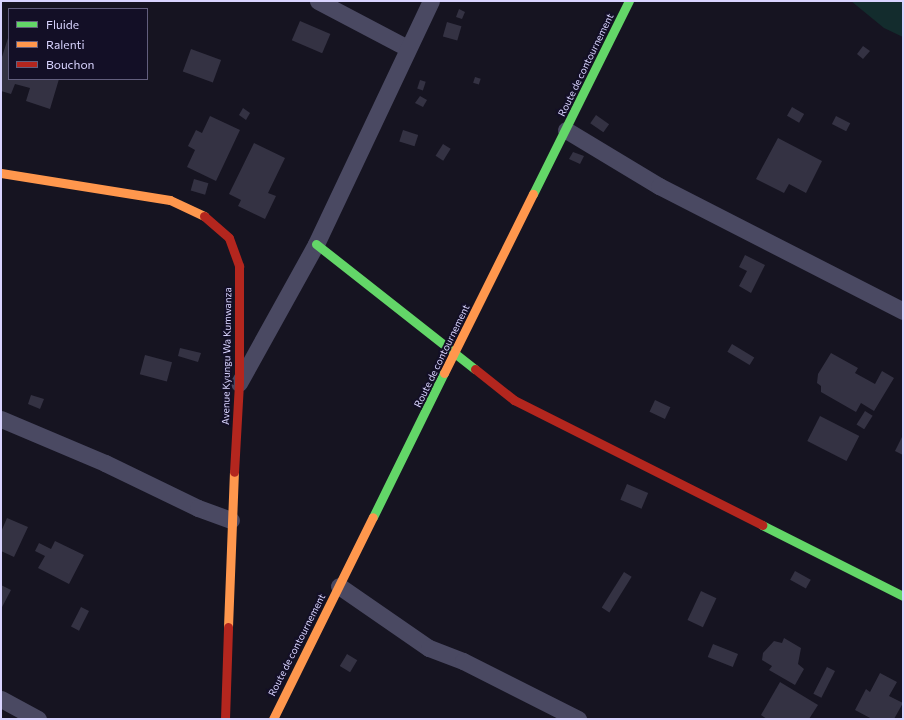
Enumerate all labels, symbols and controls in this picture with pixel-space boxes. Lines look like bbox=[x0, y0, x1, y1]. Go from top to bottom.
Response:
legend bbox=[8, 8, 148, 80]
street label: Route de contournement bbox=[556, 12, 616, 118]
text: Fluide bbox=[46, 17, 79, 31]
text: Ralenti bbox=[46, 37, 85, 51]
text: Bouchon bbox=[46, 57, 94, 71]
street label: Avenue Kyungu Wa Kumwanza bbox=[220, 287, 234, 425]
street label: Route de contournement bbox=[412, 303, 472, 409]
street label: Route de contournement bbox=[266, 592, 328, 698]

